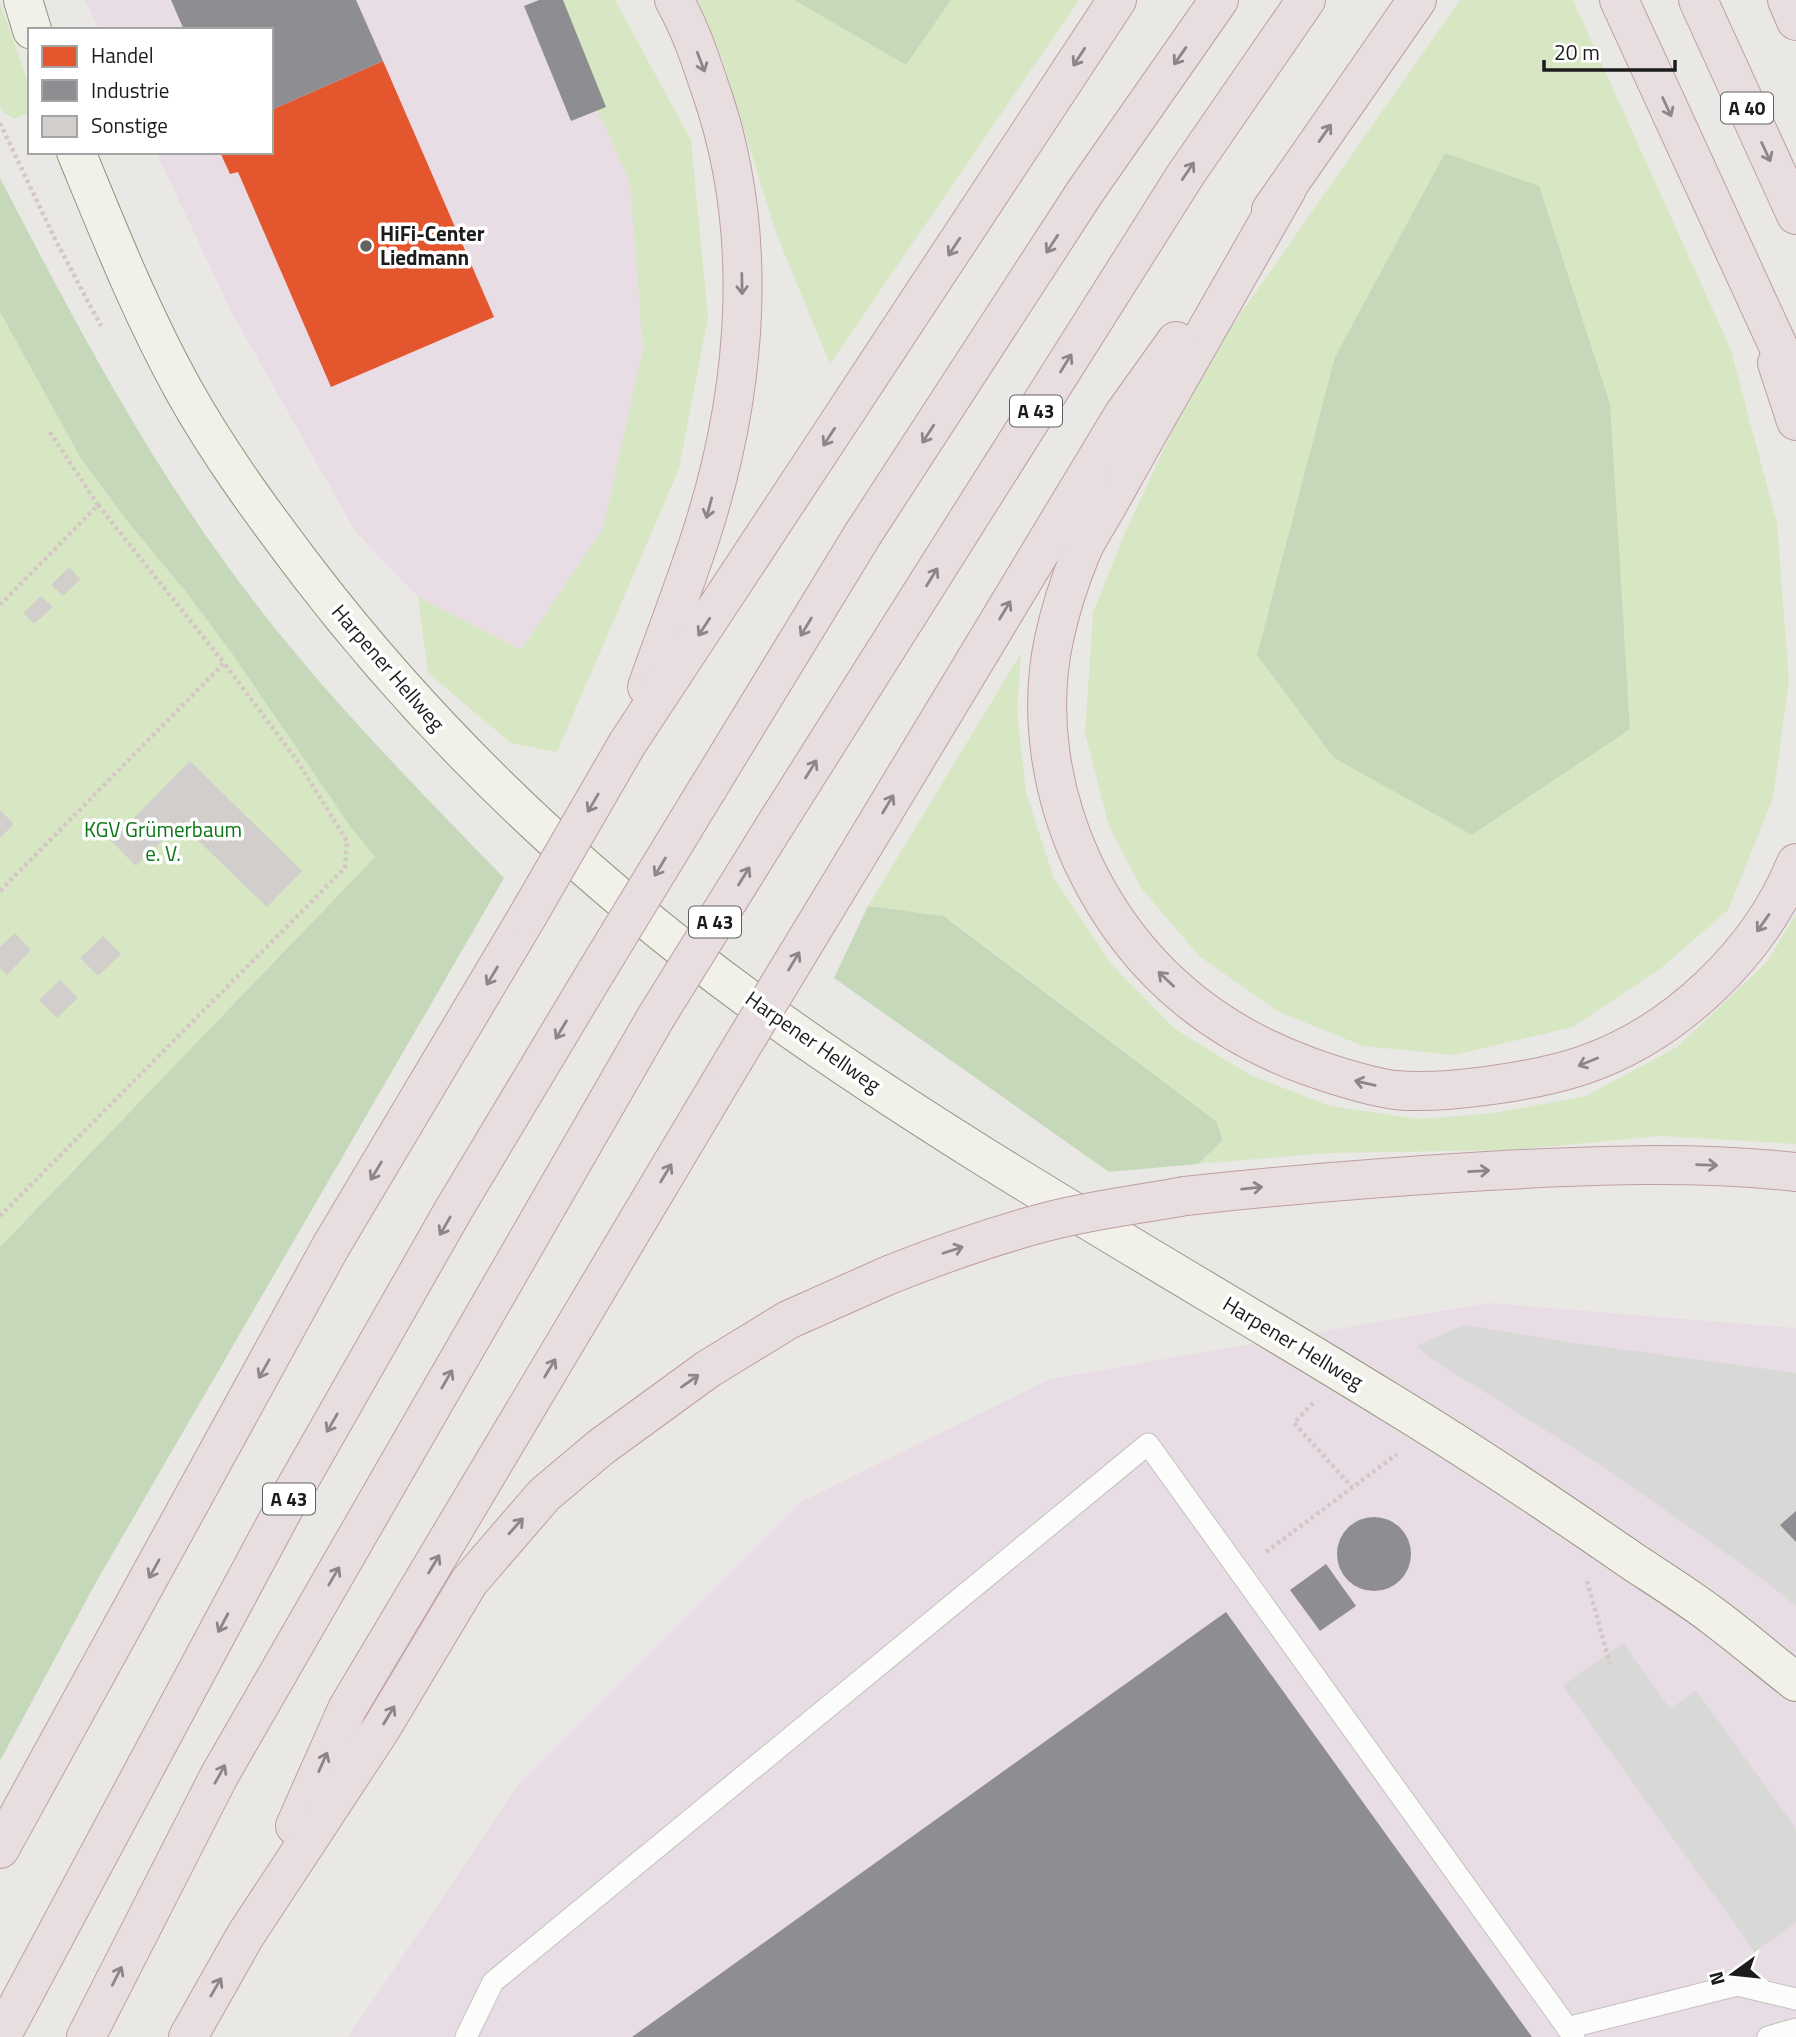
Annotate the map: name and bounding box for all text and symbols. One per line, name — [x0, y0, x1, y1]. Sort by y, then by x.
legend — [28, 28, 273, 154]
scale bar — [1544, 28, 1675, 72]
text: 20 m — [1554, 36, 1600, 68]
text: Handel — [91, 39, 154, 71]
one-way arrow — [1173, 46, 1187, 65]
one-way arrow — [1072, 47, 1086, 66]
one-way arrow — [696, 51, 708, 73]
text: Industrie — [91, 74, 169, 106]
road number: A 40 — [1721, 92, 1773, 124]
one-way arrow — [1661, 96, 1674, 117]
text: Sonstige — [91, 109, 168, 141]
one-way arrow — [1318, 124, 1332, 143]
one-way arrow — [1760, 141, 1774, 162]
one-way arrow — [1181, 162, 1195, 181]
place label: HiFi-Center Liedmann — [380, 217, 485, 273]
one-way arrow — [1044, 233, 1058, 253]
one-way arrow — [947, 237, 961, 256]
marker: HiFi-Center Liedmann — [358, 238, 374, 254]
one-way arrow — [736, 273, 749, 296]
one-way arrow — [1060, 354, 1074, 374]
road number: A 43 — [1010, 396, 1062, 426]
one-way arrow — [920, 424, 934, 444]
one-way arrow — [822, 427, 836, 446]
one-way arrow — [702, 497, 715, 519]
one-way arrow — [926, 567, 940, 587]
street label: Harpener Hellweg — [324, 597, 453, 738]
one-way arrow — [999, 600, 1013, 620]
one-way arrow — [799, 616, 813, 636]
one-way arrow — [697, 617, 711, 636]
one-way arrow — [803, 760, 818, 779]
one-way arrow — [586, 792, 599, 813]
one-way arrow — [881, 795, 895, 815]
park label: KGV Grümerbaum e. V. — [84, 813, 242, 869]
one-way arrow — [652, 856, 666, 876]
one-way arrow — [737, 866, 751, 886]
road number: A 43 — [689, 906, 741, 938]
one-way arrow — [1756, 913, 1770, 932]
one-way arrow — [787, 951, 801, 971]
one-way arrow — [485, 965, 499, 985]
one-way arrow — [1158, 971, 1175, 988]
street label: Harpener Hellweg — [739, 982, 888, 1100]
one-way arrow — [554, 1020, 568, 1040]
one-way arrow — [1578, 1057, 1599, 1070]
one-way arrow — [1354, 1076, 1377, 1089]
one-way arrow — [1695, 1159, 1718, 1172]
one-way arrow — [368, 1161, 382, 1181]
one-way arrow — [660, 1163, 674, 1183]
one-way arrow — [1468, 1165, 1491, 1178]
one-way arrow — [1241, 1182, 1263, 1195]
one-way arrow — [438, 1215, 452, 1235]
one-way arrow — [941, 1243, 963, 1255]
street label: Harpener Hellweg — [1217, 1287, 1370, 1397]
one-way arrow — [257, 1358, 270, 1379]
one-way arrow — [543, 1359, 557, 1379]
one-way arrow — [440, 1370, 454, 1390]
one-way arrow — [680, 1374, 699, 1388]
one-way arrow — [325, 1413, 339, 1433]
road number: A 43 — [263, 1484, 315, 1514]
one-way arrow — [507, 1518, 524, 1535]
one-way arrow — [427, 1554, 441, 1574]
one-way arrow — [147, 1558, 161, 1578]
one-way arrow — [327, 1567, 341, 1587]
one-way arrow — [215, 1612, 229, 1633]
one-way arrow — [383, 1705, 397, 1725]
one-way arrow — [317, 1752, 330, 1773]
one-way arrow — [213, 1764, 227, 1784]
north arrow — [1698, 1939, 1768, 2009]
one-way arrow — [110, 1966, 124, 1987]
text: N — [1700, 1968, 1732, 1989]
one-way arrow — [209, 1977, 223, 1997]

